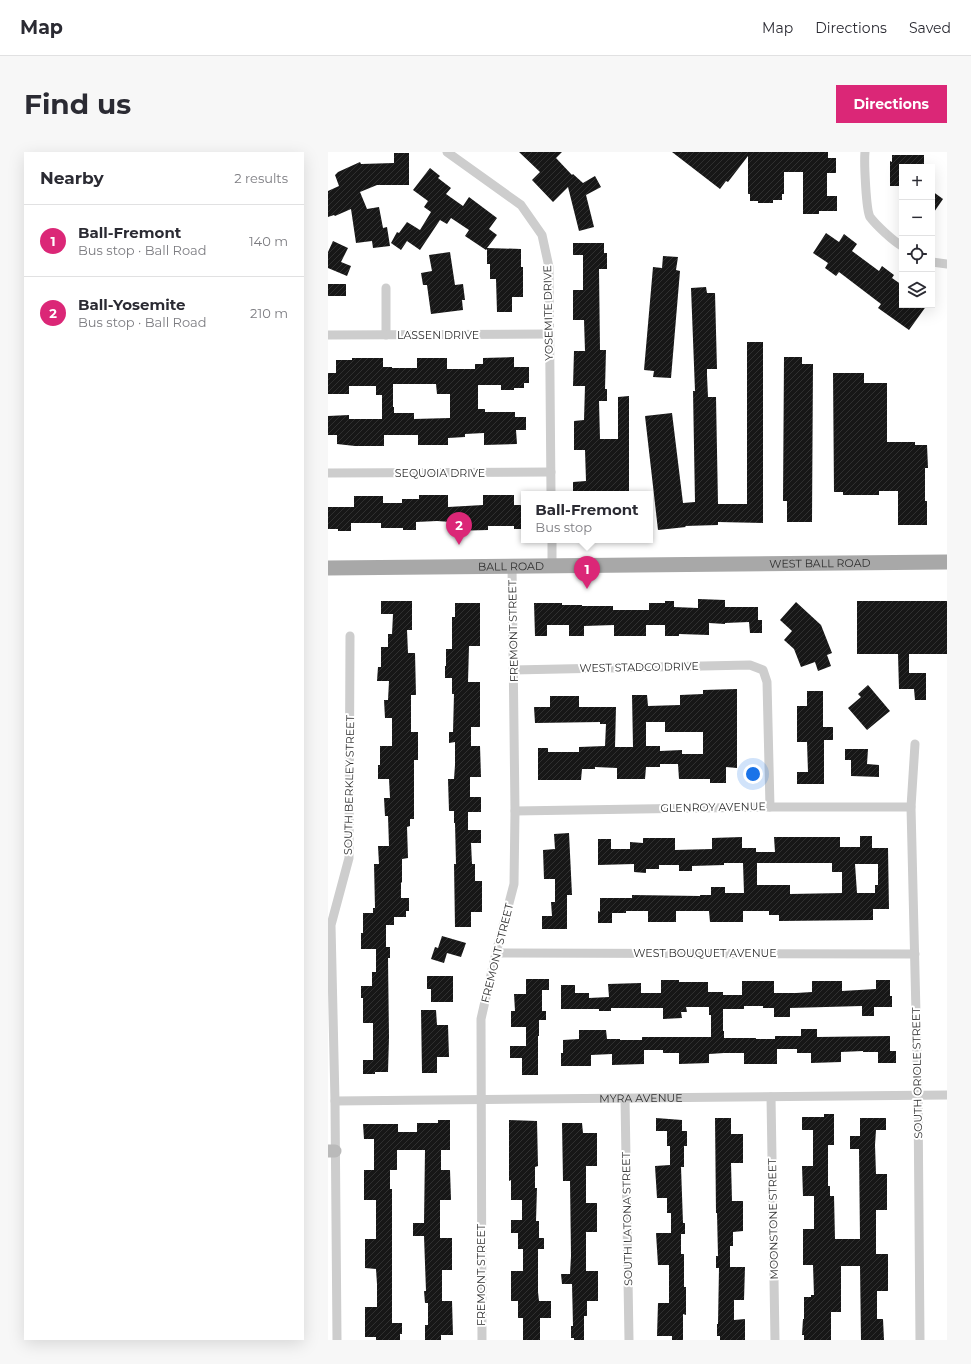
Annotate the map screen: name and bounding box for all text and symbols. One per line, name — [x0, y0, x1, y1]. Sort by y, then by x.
text: Map — [20, 16, 63, 39]
text: Map — [762, 19, 793, 37]
text: Directions — [815, 19, 887, 37]
text: Saved — [909, 19, 951, 37]
button: Directions — [836, 85, 947, 123]
text: Find us — [24, 87, 131, 121]
map controls — [899, 164, 935, 308]
button: + — [899, 164, 935, 200]
text: Nearby — [40, 168, 104, 188]
text: 2 results — [234, 170, 288, 186]
button: − — [899, 200, 935, 236]
text: Ball-Fremont — [78, 223, 181, 242]
text: 1 — [50, 233, 56, 249]
text: 140 m — [249, 233, 288, 249]
button: locate — [899, 236, 935, 272]
text: Bus stop · Ball Road — [78, 242, 207, 258]
street label: YOSEMITE DRIVE — [540, 265, 556, 361]
button: layers — [899, 272, 935, 308]
text: Ball-Yosemite — [78, 295, 186, 314]
text: 2 — [49, 305, 57, 321]
text: 210 m — [250, 305, 288, 321]
text: Bus stop · Ball Road — [78, 314, 207, 330]
street label: LASSEN DRIVE — [397, 328, 479, 342]
street label: SEQUOIA DRIVE — [395, 466, 485, 480]
popup — [521, 491, 653, 543]
text: Ball-Fremont — [535, 500, 639, 519]
pin: 2 — [446, 512, 472, 545]
text: Bus stop — [535, 519, 592, 535]
pin: 1 — [574, 556, 600, 589]
street label: WEST BALL ROAD — [769, 556, 871, 571]
street label: BALL ROAD — [478, 559, 544, 574]
street label: FREMONT STREET — [505, 579, 521, 682]
street label: WEST STADCO DRIVE — [579, 659, 699, 675]
street label: SOUTH BERKLEY STREET — [341, 714, 357, 855]
your location — [743, 764, 763, 784]
street label: GLENROY AVENUE — [660, 799, 766, 815]
street label: FREMONT STREET — [478, 901, 516, 1004]
street label: WEST BOUQUET AVENUE — [633, 946, 777, 960]
street label: SOUTH ORIOLE STREET — [909, 1007, 925, 1139]
street label: MYRA AVENUE — [599, 1091, 683, 1105]
street label: SOUTH LATONA STREET — [619, 1151, 635, 1286]
street label: MOONSTONE STREET — [765, 1158, 781, 1280]
street label: FREMONT STREET — [474, 1223, 488, 1326]

